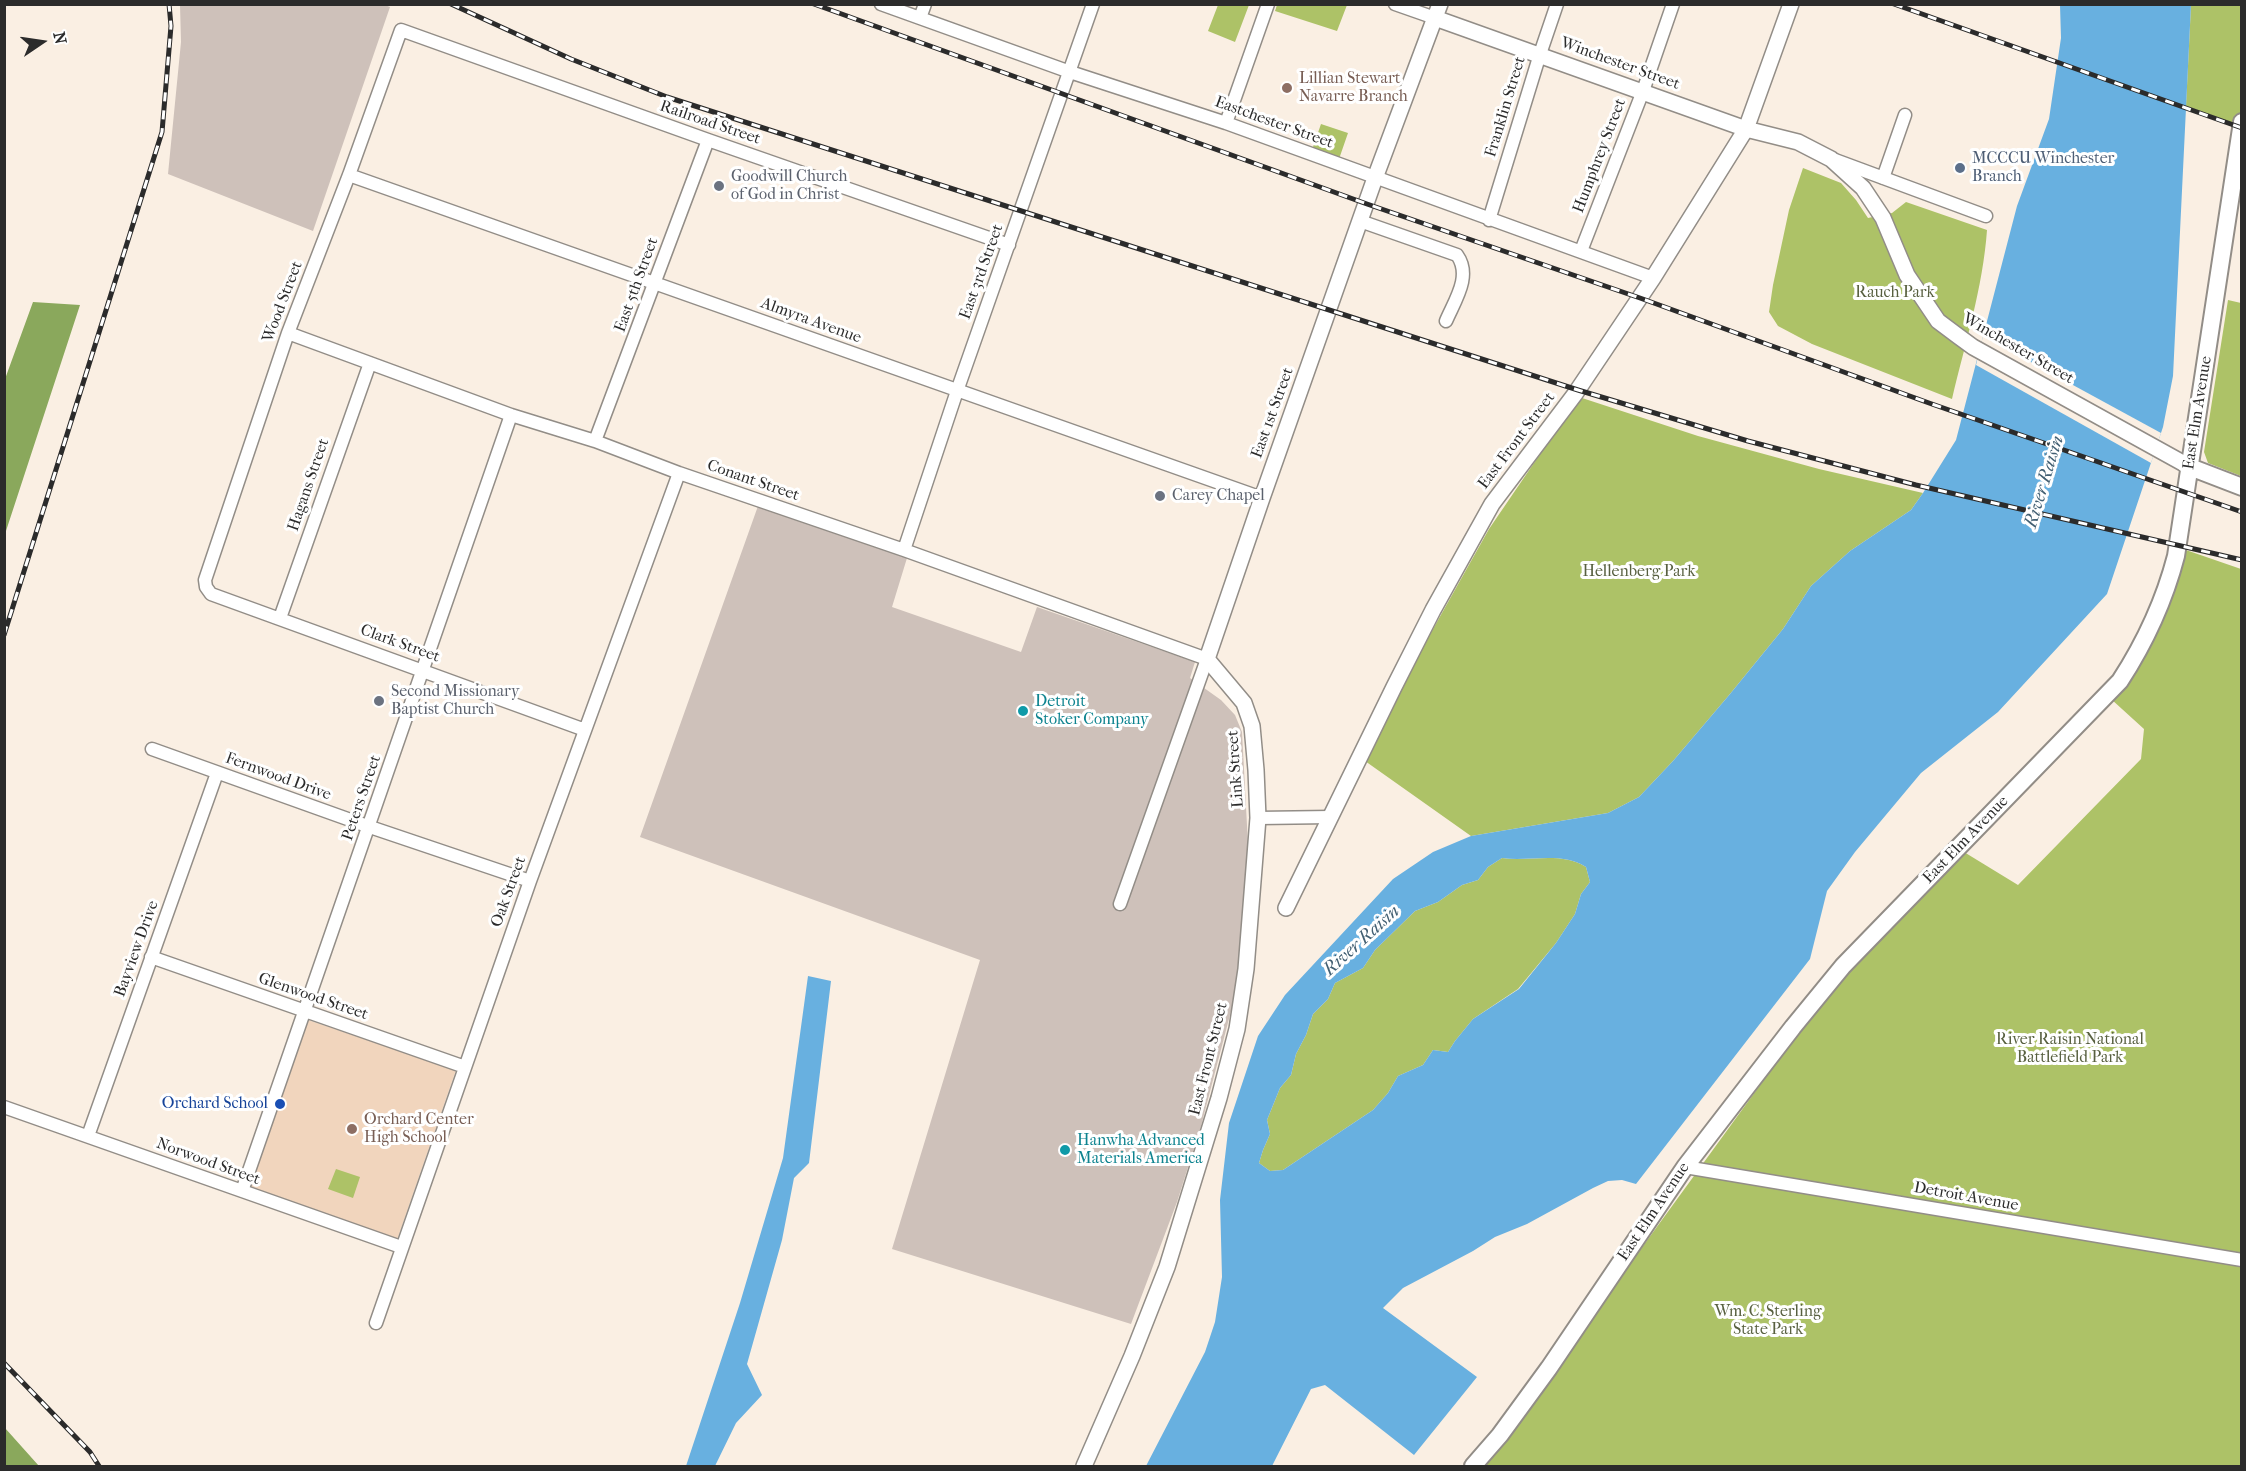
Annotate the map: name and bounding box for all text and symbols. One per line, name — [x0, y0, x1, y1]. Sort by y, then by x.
north arrow — [12, 12, 72, 72]
text: N — [49, 30, 71, 46]
street label: Winchester Street — [1558, 34, 1682, 94]
street label: Franklin Street — [1482, 54, 1530, 160]
place label: Lillian Stewart Navarre Branch — [1299, 69, 1408, 107]
marker: Lillian Stewart Navarre Branch — [1280, 81, 1294, 95]
street label: Eastchester Street — [1212, 93, 1336, 153]
street label: Humphrey Street — [1569, 96, 1631, 216]
street label: Railroad Street — [657, 97, 763, 149]
place label: MCCCU Winchester Branch — [1972, 149, 2114, 187]
marker: MCCCU Winchester Branch — [1953, 161, 1967, 175]
place label: Goodwill Church of God in Christ — [731, 167, 847, 205]
marker: Goodwill Church of God in Christ — [712, 179, 726, 193]
street label: East 3rd Street — [956, 222, 1008, 322]
street label: East 5th Street — [611, 235, 663, 335]
street label: Wood Street — [259, 259, 307, 345]
park label: Rauch Park — [1855, 283, 1935, 303]
street label: Almyra Avenue — [758, 294, 864, 348]
street label: Winchester Street — [1959, 309, 2077, 389]
street label: East Elm Avenue — [2180, 355, 2216, 471]
street label: East 1st Street — [1248, 365, 1298, 461]
street label: East Front Street — [1474, 389, 1560, 493]
water label: River Raisin — [2021, 433, 2069, 531]
street label: Hagans Street — [284, 436, 334, 534]
street label: Conant Street — [704, 456, 802, 506]
place label: Carey Chapel — [1172, 486, 1265, 506]
marker: Carey Chapel — [1153, 489, 1167, 503]
park label: Hellenberg Park — [1583, 562, 1695, 582]
street label: Clark Street — [358, 621, 442, 667]
place label: Second Missionary Baptist Church — [391, 682, 519, 720]
place label: Detroit Stoker Company — [1035, 692, 1149, 730]
marker: Second Missionary Baptist Church — [372, 694, 386, 708]
marker: Detroit Stoker Company — [1016, 704, 1030, 718]
street label: Link Street — [1224, 730, 1248, 808]
street label: Fernwood Drive — [222, 749, 334, 805]
street label: Peters Street — [338, 753, 386, 843]
street label: East Elm Avenue — [1919, 792, 2013, 888]
street label: Oak Street — [487, 854, 531, 930]
street label: Bayview Drive — [111, 898, 163, 1000]
water label: River Raisin — [1319, 901, 1405, 981]
street label: Glenwood Street — [256, 969, 370, 1025]
street label: East Front Street — [1186, 1000, 1232, 1118]
park label: River Raisin National Battlefield Park — [1996, 1030, 2144, 1068]
place label: Orchard School — [162, 1094, 268, 1114]
marker: Orchard School — [273, 1097, 287, 1111]
place label: Orchard Center High School — [364, 1110, 474, 1148]
marker: Orchard Center High School — [345, 1122, 359, 1136]
place label: Hanwha Advanced Materials America — [1077, 1131, 1205, 1169]
street label: Norwood Street — [154, 1134, 262, 1190]
marker: Hanwha Advanced Materials America — [1058, 1143, 1072, 1157]
street label: East Elm Avenue — [1614, 1159, 1694, 1265]
street label: Detroit Avenue — [1912, 1178, 2020, 1216]
park label: Wm. C. Sterling State Park — [1714, 1302, 1822, 1340]

